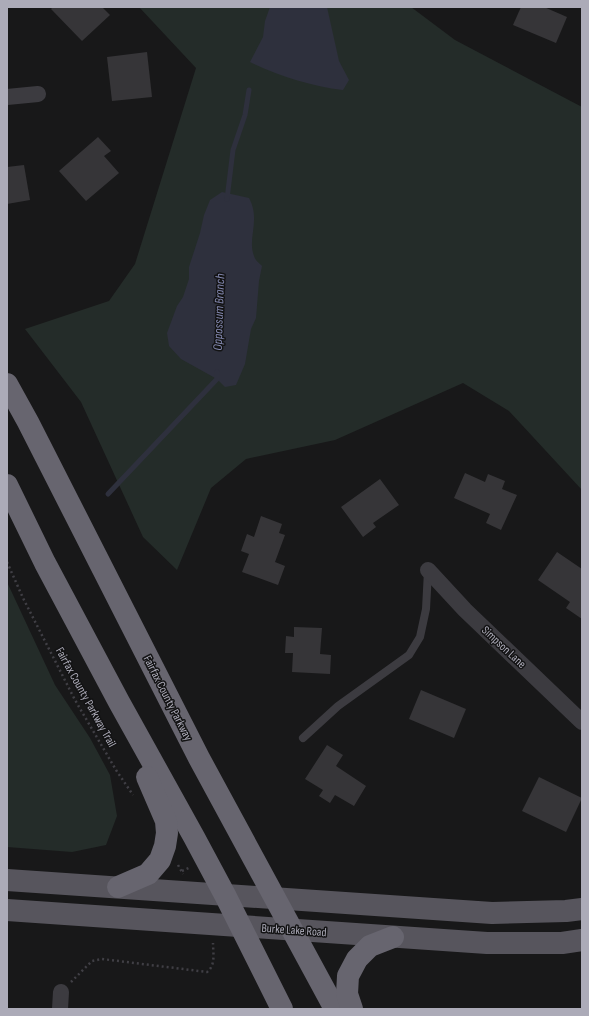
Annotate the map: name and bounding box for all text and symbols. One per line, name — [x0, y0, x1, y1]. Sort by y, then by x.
water label: Oppossum Branch — [210, 273, 228, 351]
street label: Simpson Lane — [478, 623, 529, 672]
street label: Fairfax County Parkway Trail — [52, 645, 119, 750]
street label: Fairfax County Parkway — [140, 653, 196, 744]
street label: Burke Lake Road — [261, 921, 327, 940]

